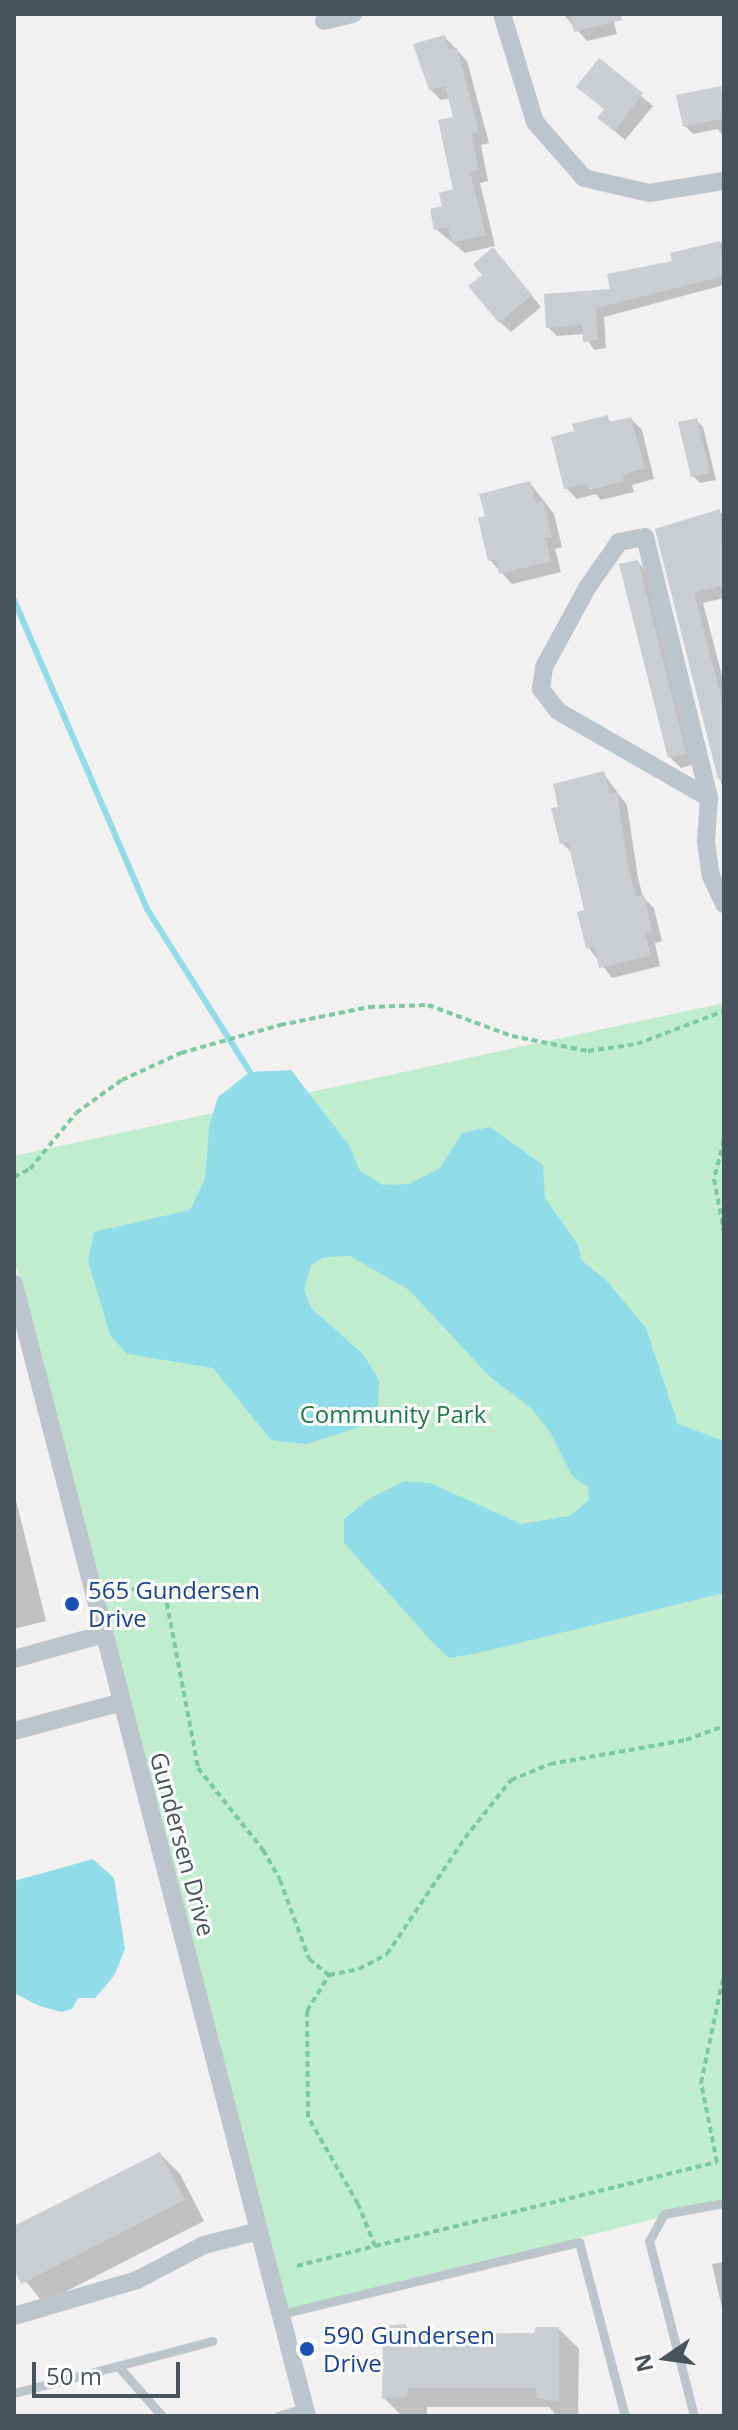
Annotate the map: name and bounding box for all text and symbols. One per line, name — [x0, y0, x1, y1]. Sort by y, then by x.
park label: Community Park — [300, 1400, 486, 1428]
place label: 565 Gundersen Drive — [88, 1576, 260, 1632]
marker: 565 Gundersen Drive — [63, 1595, 81, 1613]
street label: Gundersen Drive — [145, 1749, 221, 1939]
north arrow — [626, 2318, 706, 2398]
place label: 590 Gundersen Drive — [323, 2321, 495, 2377]
marker: 590 Gundersen Drive — [298, 2340, 316, 2358]
scale bar — [36, 2346, 184, 2396]
text: N — [626, 2351, 659, 2375]
text: 50 m — [46, 2359, 102, 2392]

